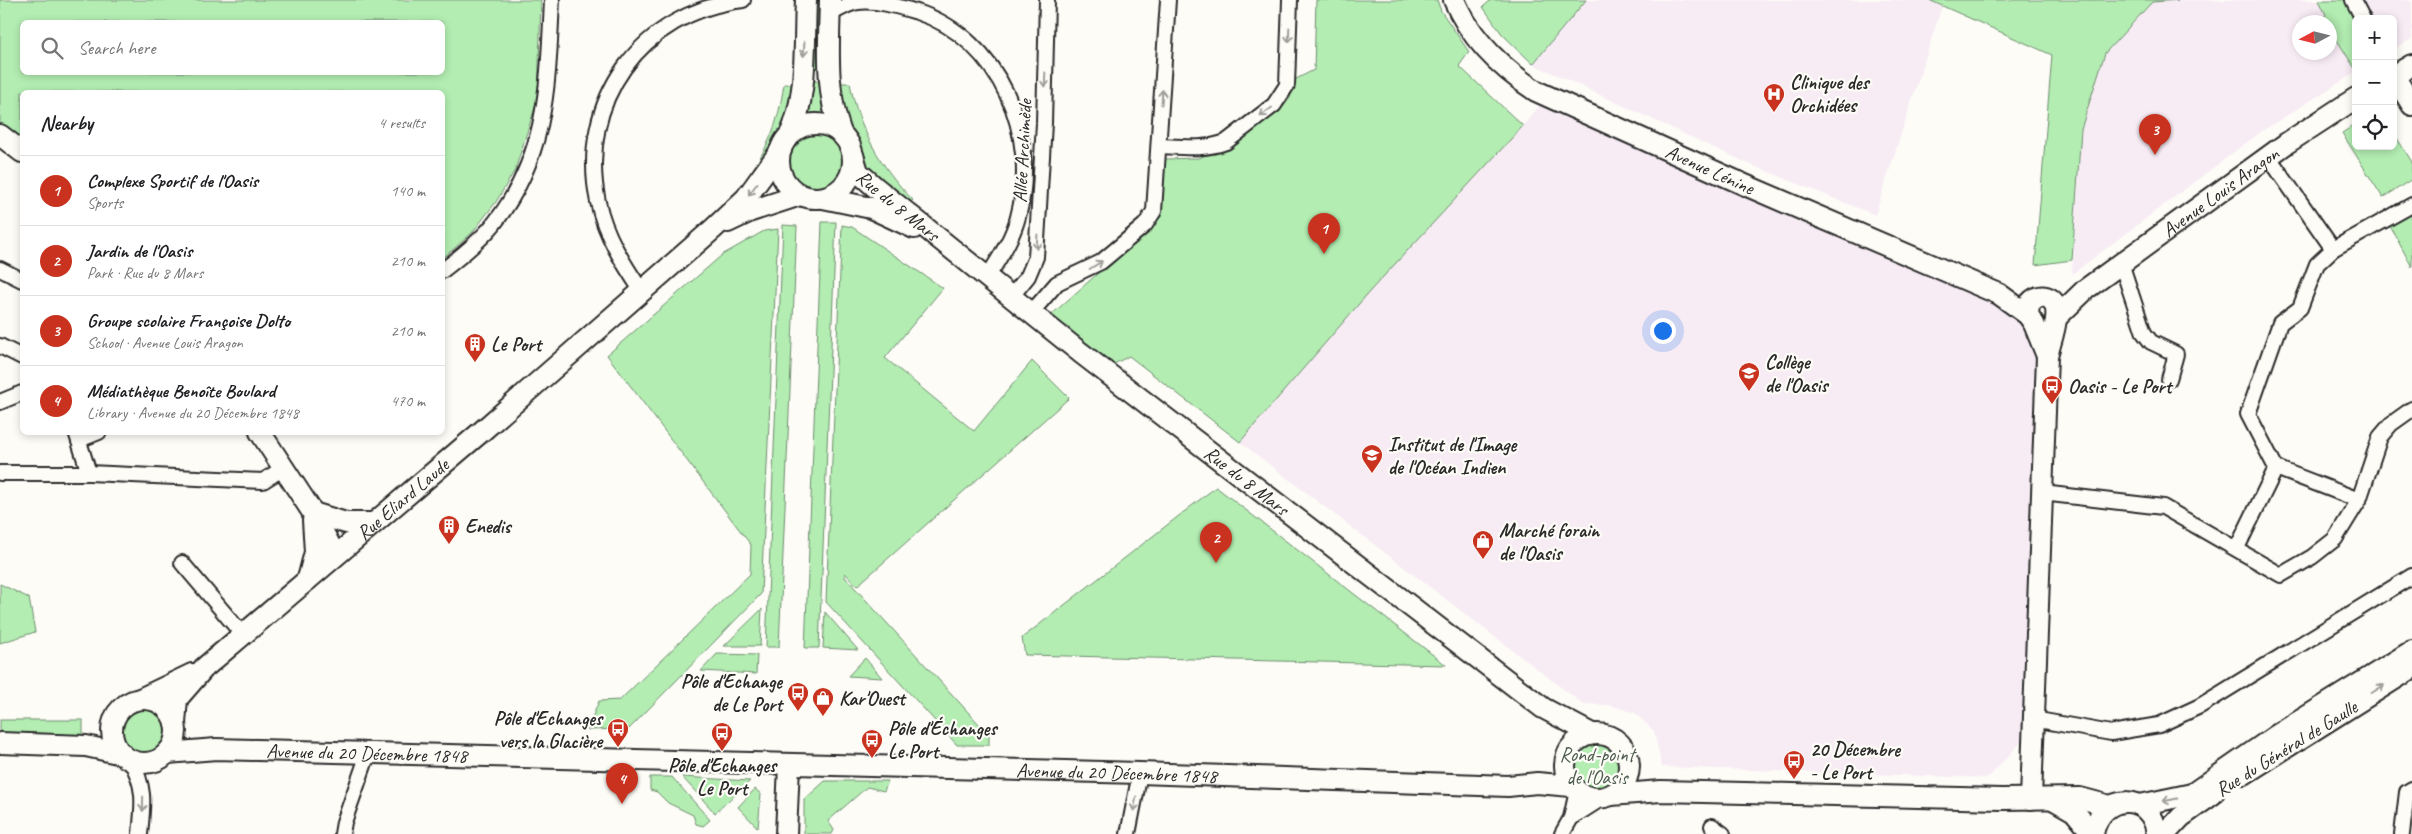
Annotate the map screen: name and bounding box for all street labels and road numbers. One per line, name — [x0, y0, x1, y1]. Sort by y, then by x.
street label: Allée Archimède — [1007, 97, 1038, 203]
street label: Avenue Lénine — [1662, 139, 1759, 201]
street label: Avenue Louis Aragon — [2157, 141, 2285, 243]
street label: Rue du 8 Mars — [851, 164, 946, 248]
street label: Rue du 8 Mars — [1199, 440, 1295, 522]
street label: Rue Eliard Laude — [351, 452, 455, 546]
street label: Rue du Général de Gaulle — [2211, 694, 2363, 802]
street label: Avenue du 20 Décembre 1848 — [266, 738, 470, 769]
street label: Avenue du 20 Décembre 1848 — [1016, 758, 1219, 789]

